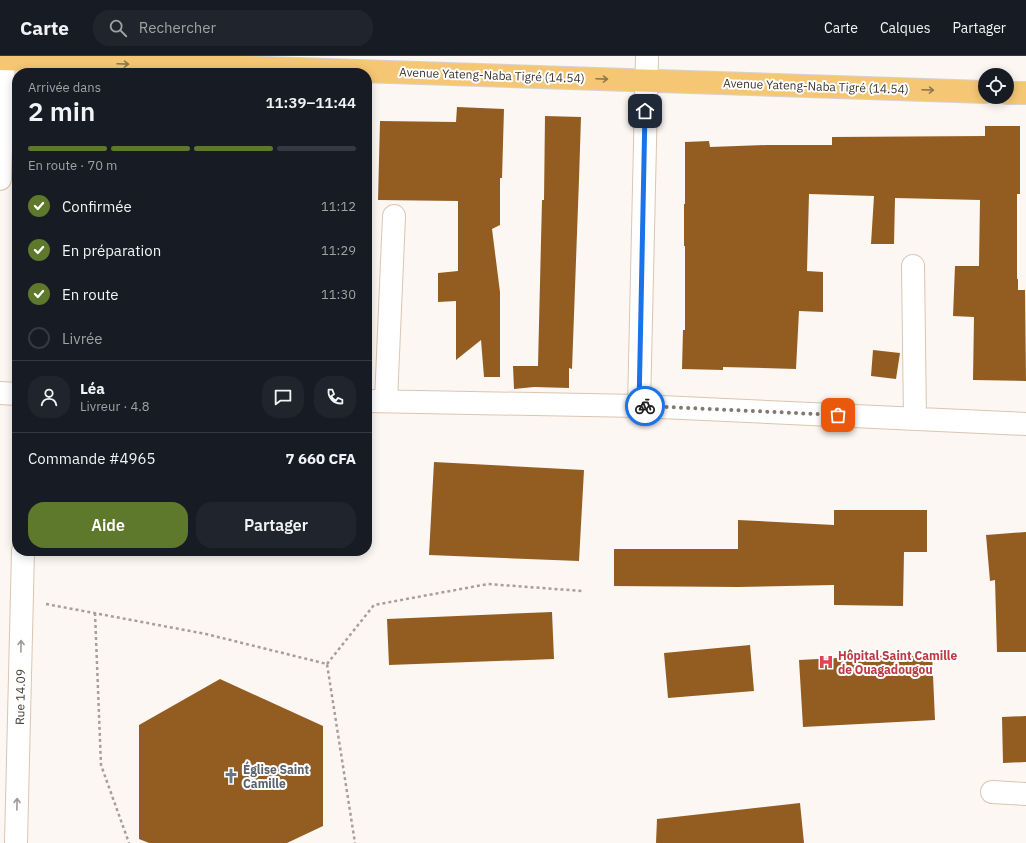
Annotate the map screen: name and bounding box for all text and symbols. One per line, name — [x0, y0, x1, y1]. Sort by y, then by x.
search box — [93, 10, 373, 46]
text: Carte — [20, 16, 69, 40]
icon: search — [107, 17, 129, 39]
text: Rechercher — [139, 18, 216, 37]
text: Carte — [824, 19, 858, 37]
text: Calques — [880, 19, 930, 37]
text: Partager — [952, 19, 1006, 37]
one-way arrow — [116, 60, 129, 67]
street label: Avenue Yateng-Naba Tigré (14.54) — [399, 64, 585, 86]
map controls — [978, 68, 1014, 104]
button: locate — [978, 68, 1014, 104]
one-way arrow — [595, 75, 608, 83]
street label: Avenue Yateng-Naba Tigré (14.54) — [723, 75, 909, 97]
text: Arrivée dans — [28, 79, 101, 96]
one-way arrow — [921, 86, 934, 94]
text: 11:39–11:44 — [266, 93, 356, 112]
text: 2 min — [28, 94, 95, 128]
pin — [628, 94, 662, 128]
icon: home — [634, 100, 656, 122]
text: En route · 70 m — [28, 157, 117, 174]
icon: check — [28, 195, 50, 217]
text: Confirmée — [62, 197, 132, 216]
text: 11:12 — [321, 198, 356, 215]
icon: check — [28, 239, 50, 261]
text: En préparation — [62, 241, 161, 260]
text: 11:29 — [321, 242, 356, 259]
icon: check — [28, 283, 50, 305]
text: En route — [62, 285, 119, 304]
text: 11:30 — [321, 286, 356, 303]
text: Livrée — [62, 329, 103, 348]
button: person — [28, 376, 70, 418]
button: chat — [262, 376, 304, 418]
button: phone — [314, 376, 356, 418]
text: Léa — [80, 379, 105, 398]
courier — [625, 386, 665, 426]
icon: bike — [634, 395, 656, 417]
text: Livreur · 4.8 — [80, 398, 150, 415]
pin — [821, 398, 855, 432]
icon: bag — [827, 404, 849, 426]
text: Commande #4965 — [28, 449, 156, 468]
text: 7 660 CFA — [285, 449, 356, 468]
button: Aide — [28, 502, 188, 548]
button: Partager — [196, 502, 356, 548]
one-way arrow — [17, 640, 25, 653]
place label: Hôpital Saint Camille de Ouagadougou — [838, 648, 957, 677]
hospital icon: Hôpital Saint Camille de Ouagadougou — [817, 653, 835, 671]
street label: Rue 14.09 — [12, 669, 28, 725]
place label: Église Saint Camille — [243, 761, 309, 791]
church icon: Église Saint Camille — [222, 767, 240, 785]
one-way arrow — [13, 798, 21, 811]

